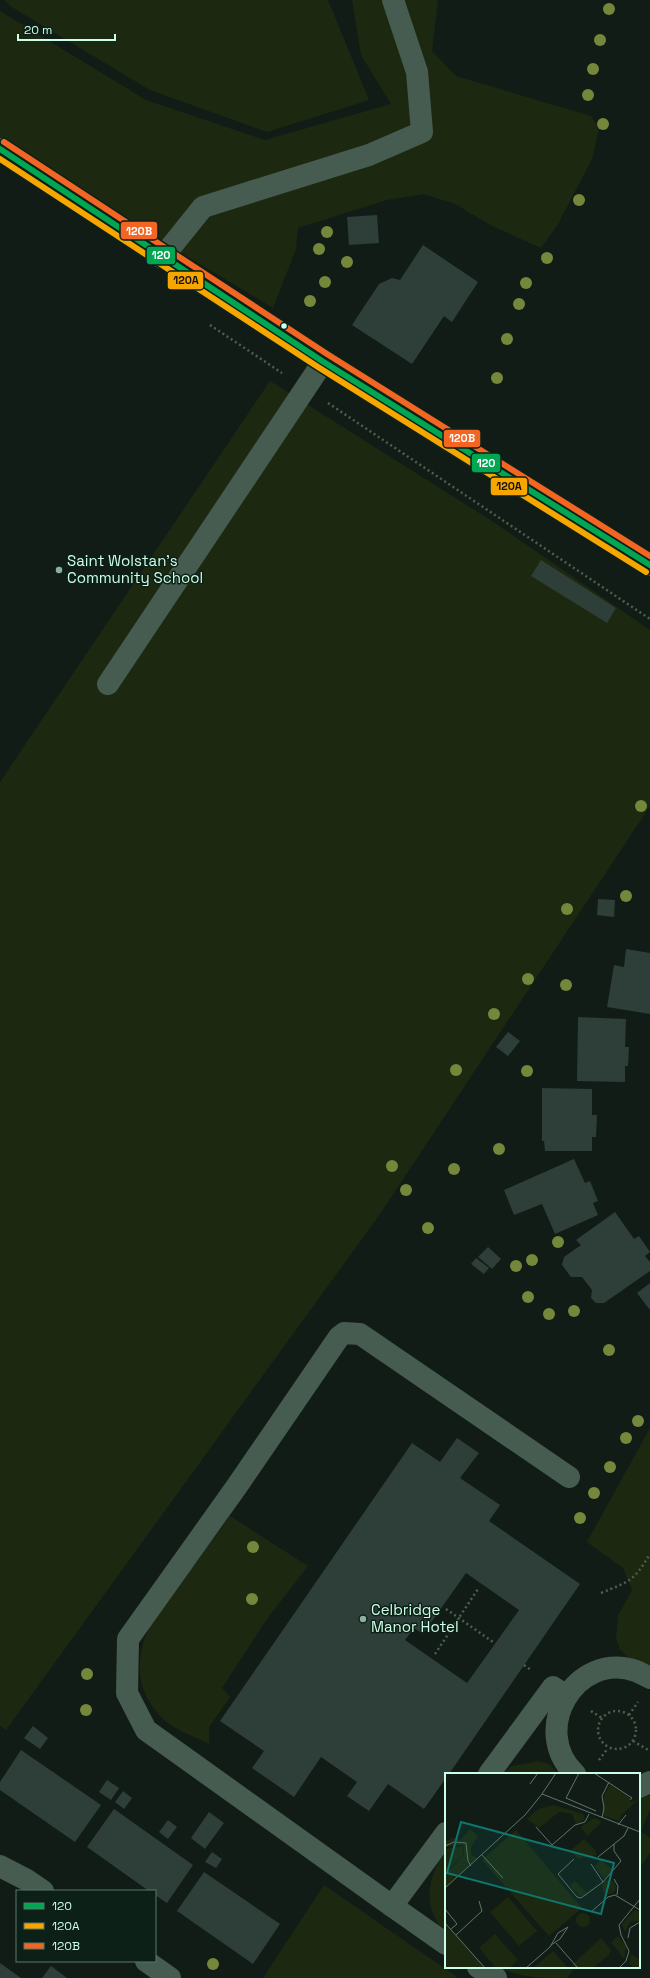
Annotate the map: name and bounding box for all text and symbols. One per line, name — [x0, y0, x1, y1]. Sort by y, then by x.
scale bar — [18, 16, 115, 42]
text: 20 m — [24, 22, 52, 38]
line badge: 120B — [120, 221, 158, 240]
text: 120B — [126, 224, 152, 238]
line badge: 120 — [146, 246, 176, 265]
text: 120 — [152, 248, 170, 262]
line badge: 120A — [167, 271, 204, 290]
text: 120A — [173, 273, 199, 287]
unlabelled marker — [279, 321, 289, 331]
line badge: 120B — [443, 429, 481, 448]
text: 120B — [449, 431, 475, 445]
line badge: 120 — [471, 453, 501, 473]
text: 120 — [477, 456, 495, 470]
line badge: 120A — [490, 477, 528, 496]
text: 120A — [496, 479, 522, 493]
place label: Saint Wolstan's Community School — [67, 551, 203, 587]
marker: Saint Wolstan's Community School — [54, 565, 64, 575]
place label: Celbridge Manor Hotel — [371, 1600, 459, 1636]
marker: Celbridge Manor Hotel — [358, 1614, 368, 1624]
inset map — [445, 1773, 640, 1968]
legend — [16, 1890, 156, 1962]
text: 120 — [52, 1898, 72, 1914]
text: 120A — [52, 1918, 80, 1934]
text: 120B — [52, 1938, 80, 1954]

